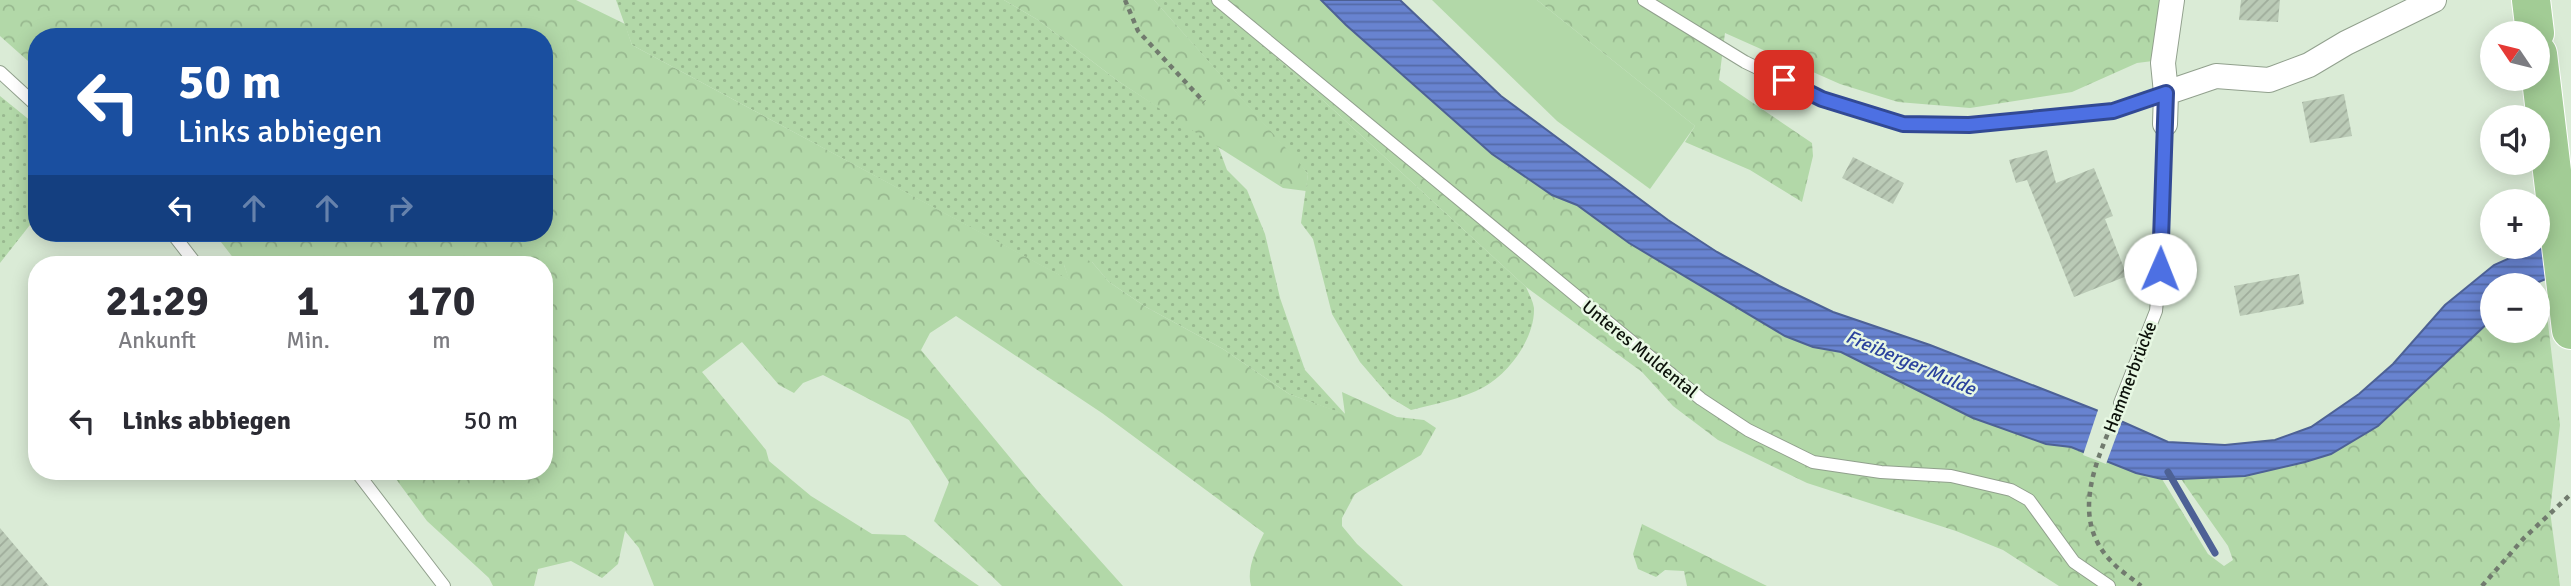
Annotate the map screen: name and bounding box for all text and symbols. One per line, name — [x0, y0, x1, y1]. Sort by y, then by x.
north arrow — [2480, 21, 2550, 91]
map controls — [2480, 21, 2550, 343]
pin — [1754, 50, 1814, 110]
text: 50 m — [178, 52, 281, 112]
icon: left — [63, 56, 154, 147]
icon: arrive — [1765, 61, 1803, 99]
button: sound — [2480, 105, 2550, 175]
text: Links abbiegen — [178, 112, 382, 151]
icon: left — [162, 189, 200, 227]
icon: ahead — [235, 189, 273, 227]
icon: ahead — [308, 189, 346, 227]
icon: right — [381, 189, 419, 227]
button: + — [2480, 189, 2550, 259]
position arrow — [2123, 232, 2197, 306]
button: − — [2480, 273, 2550, 343]
text: 21:29 — [106, 276, 209, 327]
text: 1 — [297, 276, 319, 327]
text: 170 — [407, 276, 475, 327]
street label: Unteres Muldental — [1578, 296, 1702, 402]
street label: Hammerbrücke — [2099, 318, 2161, 436]
water label: Freiberger Mulde — [1842, 325, 1980, 402]
text: Ankunft — [118, 326, 196, 355]
text: Min. — [286, 326, 330, 355]
text: m — [432, 326, 451, 355]
icon: left — [63, 402, 101, 440]
text: Links abbiegen — [122, 405, 291, 437]
text: 50 m — [463, 405, 518, 437]

